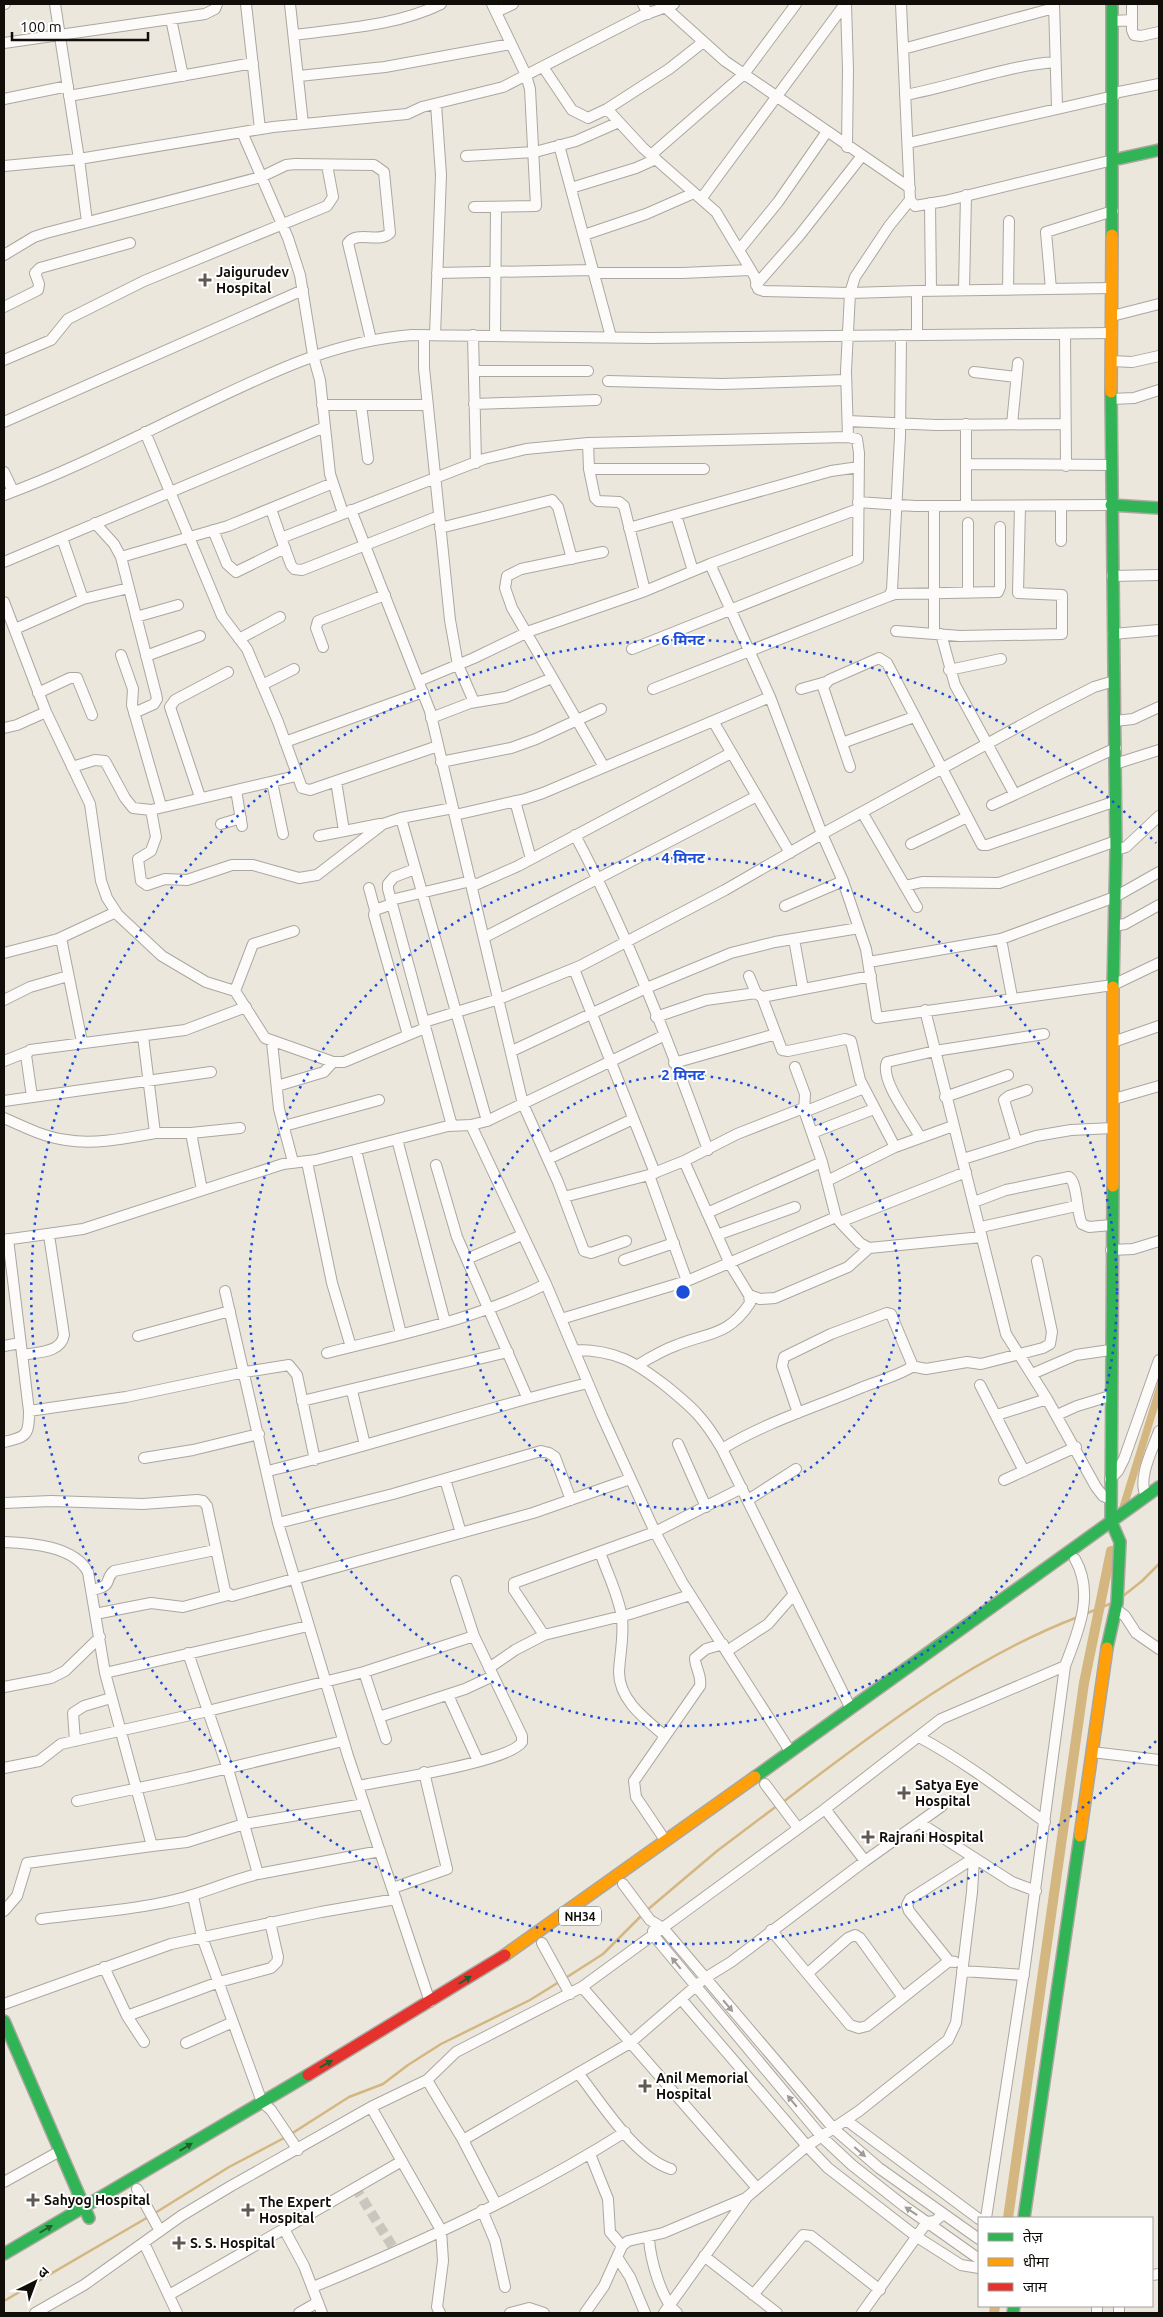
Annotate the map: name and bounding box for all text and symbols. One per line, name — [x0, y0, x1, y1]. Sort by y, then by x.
scale bar — [12, 10, 149, 42]
text: 100 m — [20, 18, 62, 35]
place label: Jaigurudev Hospital — [216, 264, 290, 296]
marker: Jaigurudev Hospital — [198, 273, 212, 287]
text: 6 मिनट — [661, 631, 706, 648]
text: 4 मिनट — [661, 849, 706, 866]
text: 2 मिनट — [661, 1066, 706, 1083]
centre of rings — [674, 1283, 692, 1301]
place label: Satya Eye Hospital — [915, 1777, 979, 1809]
marker: Satya Eye Hospital — [897, 1786, 911, 1800]
place label: Rajrani Hospital — [879, 1829, 983, 1845]
marker: Rajrani Hospital — [861, 1830, 875, 1844]
road number: NH34 — [559, 1906, 601, 1925]
one-way arrow — [671, 1957, 682, 1970]
one-way arrow — [458, 1975, 471, 1984]
one-way arrow — [723, 1999, 734, 2012]
one-way arrow — [318, 2060, 333, 2068]
place label: Anil Memorial Hospital — [656, 2070, 748, 2102]
marker: Anil Memorial Hospital — [638, 2079, 652, 2093]
one-way arrow — [786, 2095, 797, 2108]
one-way arrow — [179, 2142, 192, 2151]
one-way arrow — [854, 2146, 866, 2158]
place label: Sahyog Hospital — [44, 2192, 150, 2208]
marker: Sahyog Hospital — [26, 2193, 40, 2207]
place label: The Expert Hospital — [259, 2194, 331, 2226]
marker: The Expert Hospital — [241, 2203, 255, 2217]
one-way arrow — [904, 2206, 918, 2216]
legend — [978, 2217, 1153, 2307]
one-way arrow — [39, 2225, 53, 2234]
text: तेज़ — [1023, 2228, 1044, 2245]
place label: S. S. Hospital — [190, 2235, 275, 2251]
marker: S. S. Hospital — [172, 2236, 186, 2250]
text: धीमा — [1023, 2253, 1050, 2270]
north arrow — [10, 2257, 60, 2307]
text: उ — [35, 2264, 53, 2282]
text: जाम — [1023, 2278, 1048, 2295]

